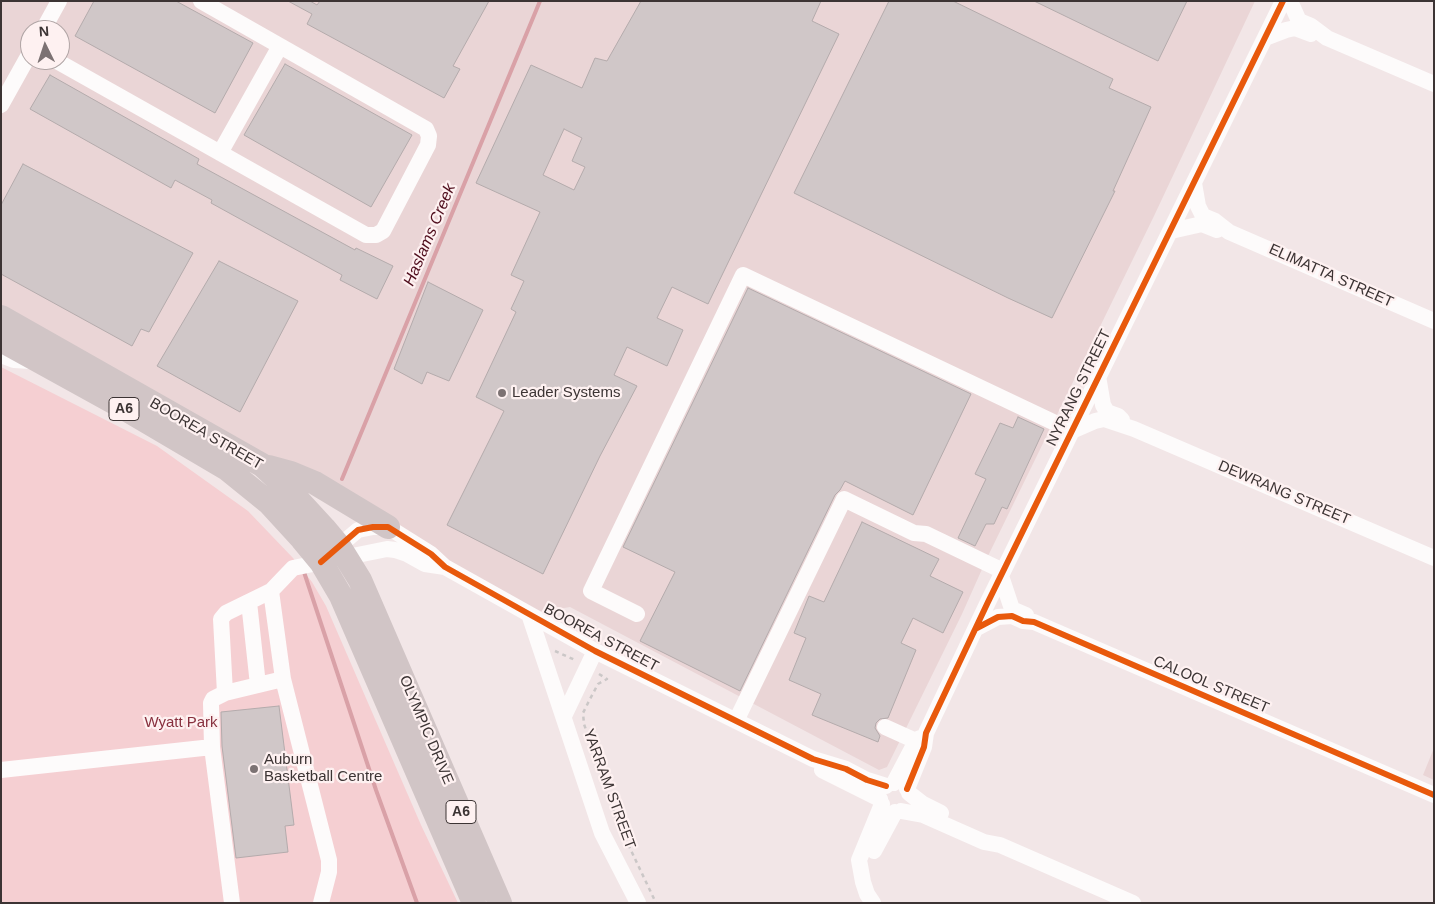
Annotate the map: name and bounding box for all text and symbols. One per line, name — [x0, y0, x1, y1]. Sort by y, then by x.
north arrow — [20, 20, 70, 70]
text: N — [38, 23, 50, 39]
water label: Haslams Creek — [400, 181, 460, 289]
street label: ELIMATTA STREET — [1266, 240, 1396, 312]
street label: NYRANG STREET — [1043, 327, 1115, 449]
place label: Leader Systems — [512, 384, 620, 402]
marker: Leader Systems — [496, 387, 508, 399]
street label: BOOREA STREET — [146, 394, 266, 474]
road number: A6 — [109, 398, 139, 420]
street label: DEWRANG STREET — [1215, 457, 1353, 529]
street label: BOOREA STREET — [540, 600, 662, 676]
street label: CALOOL STREET — [1150, 652, 1272, 718]
street label: OLYMPIC DRIVE — [395, 673, 457, 787]
park label: Wyatt Park — [144, 714, 218, 732]
street label: YARRAM STREET — [579, 727, 639, 851]
place label: Auburn Basketball Centre — [264, 751, 382, 786]
marker: Auburn Basketball Centre — [248, 763, 260, 775]
road number: A6 — [446, 800, 476, 824]

